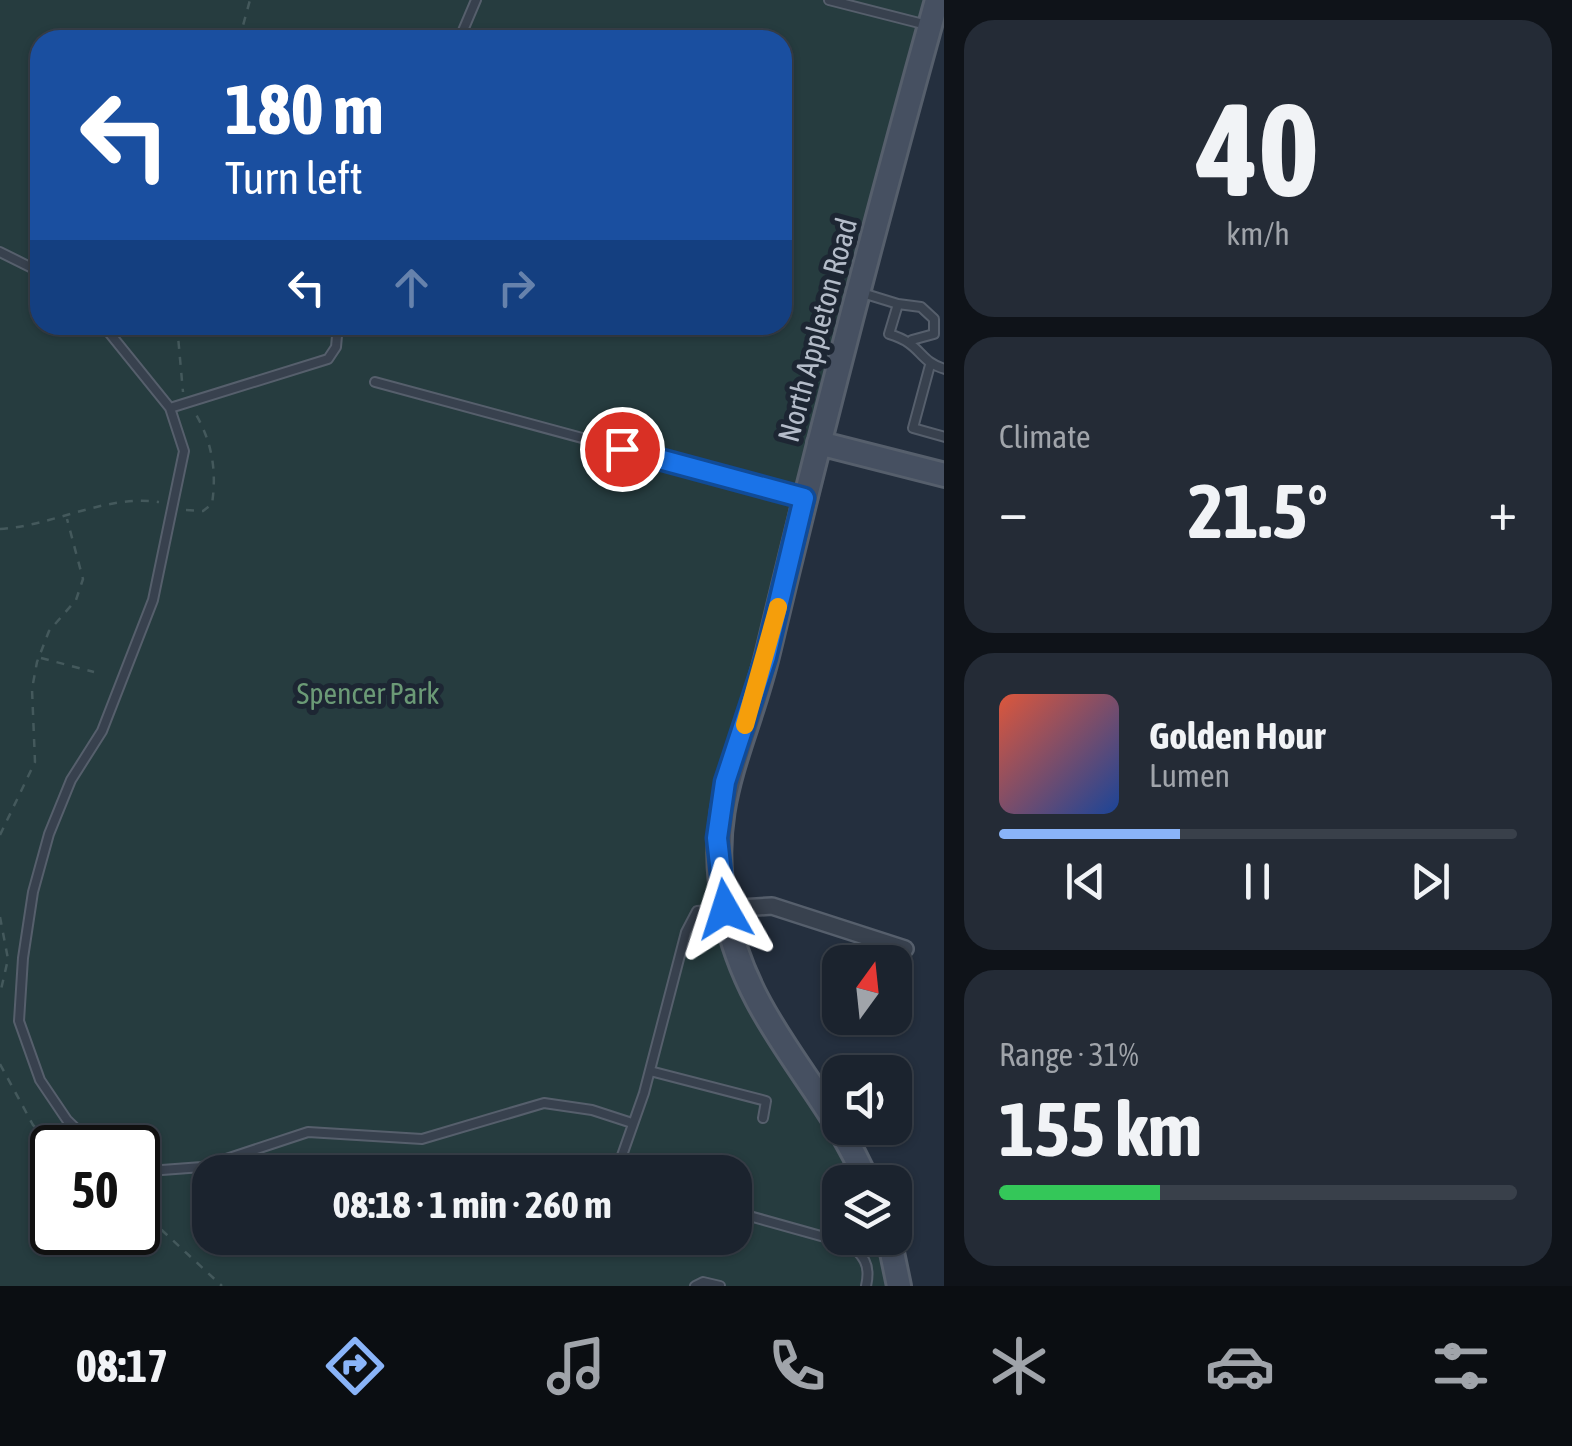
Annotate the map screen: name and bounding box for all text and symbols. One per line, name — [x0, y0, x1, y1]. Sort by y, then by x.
text: 180 m — [225, 69, 384, 149]
icon: left — [60, 70, 190, 200]
text: 40 — [1197, 75, 1319, 224]
text: Turn left — [225, 152, 363, 204]
street label: North Appleton Road — [771, 214, 863, 445]
text: km/h — [1226, 215, 1290, 252]
icon: left — [279, 260, 334, 315]
icon: ahead — [384, 260, 439, 315]
icon: right — [489, 260, 544, 315]
pin — [580, 407, 665, 492]
text: Climate — [999, 418, 1091, 455]
icon: arrive — [595, 422, 650, 477]
text: 21.5° — [1188, 468, 1328, 554]
text: − — [999, 479, 1028, 542]
text: + — [1488, 479, 1517, 542]
park label: Spencer Park — [297, 676, 439, 710]
text: Golden Hour — [1149, 714, 1325, 757]
text: Lumen — [1149, 757, 1230, 794]
icon: previous — [1058, 854, 1113, 909]
icon: pause — [1230, 854, 1285, 909]
icon: next — [1403, 854, 1458, 909]
position arrow — [673, 857, 777, 961]
north arrow — [822, 945, 912, 1035]
map controls — [822, 945, 912, 1255]
text: Range · 31% — [999, 1036, 1139, 1073]
button: sound — [822, 1055, 912, 1145]
text: 155 km — [999, 1086, 1202, 1172]
speed limit sign: 50 — [30, 1125, 160, 1255]
button: layers — [822, 1165, 912, 1255]
text: 08:18 · 1 min · 260 m — [332, 1183, 612, 1226]
icon: directions — [320, 1331, 390, 1401]
icon: music — [541, 1331, 611, 1401]
icon: phone — [762, 1331, 832, 1401]
icon: climate — [984, 1331, 1054, 1401]
icon: car — [1205, 1331, 1275, 1401]
icon: filters — [1426, 1331, 1496, 1401]
text: 08:17 — [76, 1340, 168, 1392]

